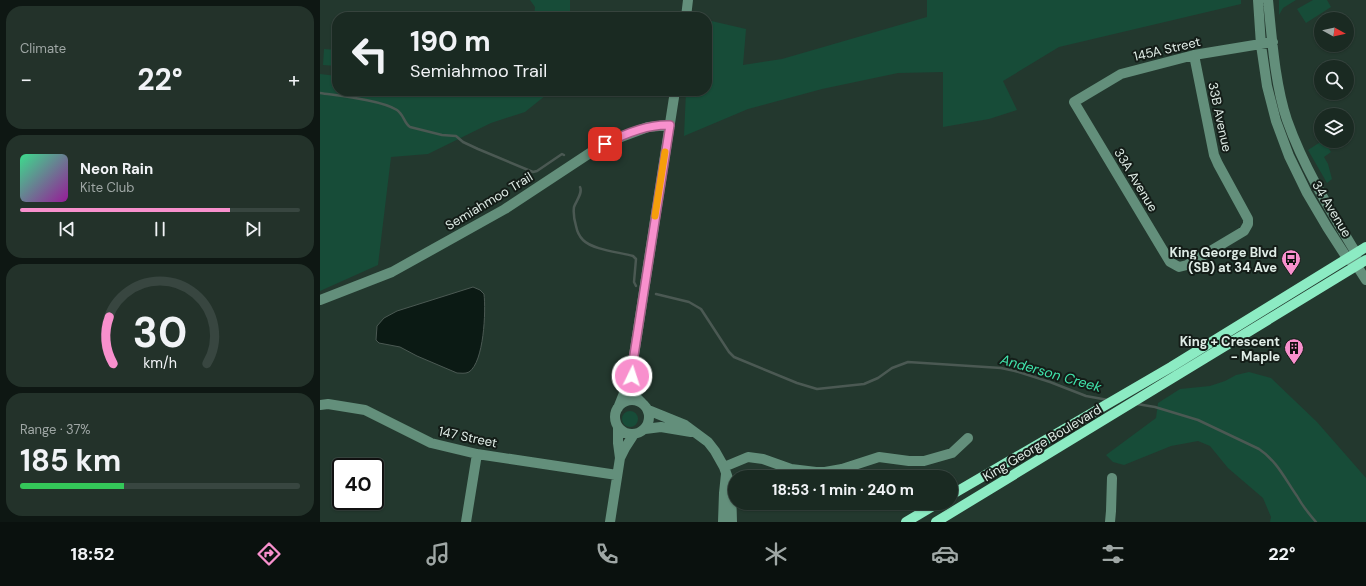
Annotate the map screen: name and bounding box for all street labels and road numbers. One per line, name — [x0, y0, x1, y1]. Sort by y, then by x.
street label: 145A Street — [1132, 33, 1202, 65]
street label: 33B Avenue — [1204, 81, 1236, 153]
street label: 33A Avenue — [1110, 145, 1162, 215]
street label: Semiahmoo Trail — [442, 168, 536, 234]
street label: 34 Avenue — [1308, 178, 1356, 240]
street label: King George Boulevard — [979, 401, 1105, 485]
street label: 147 Street — [437, 423, 499, 451]

